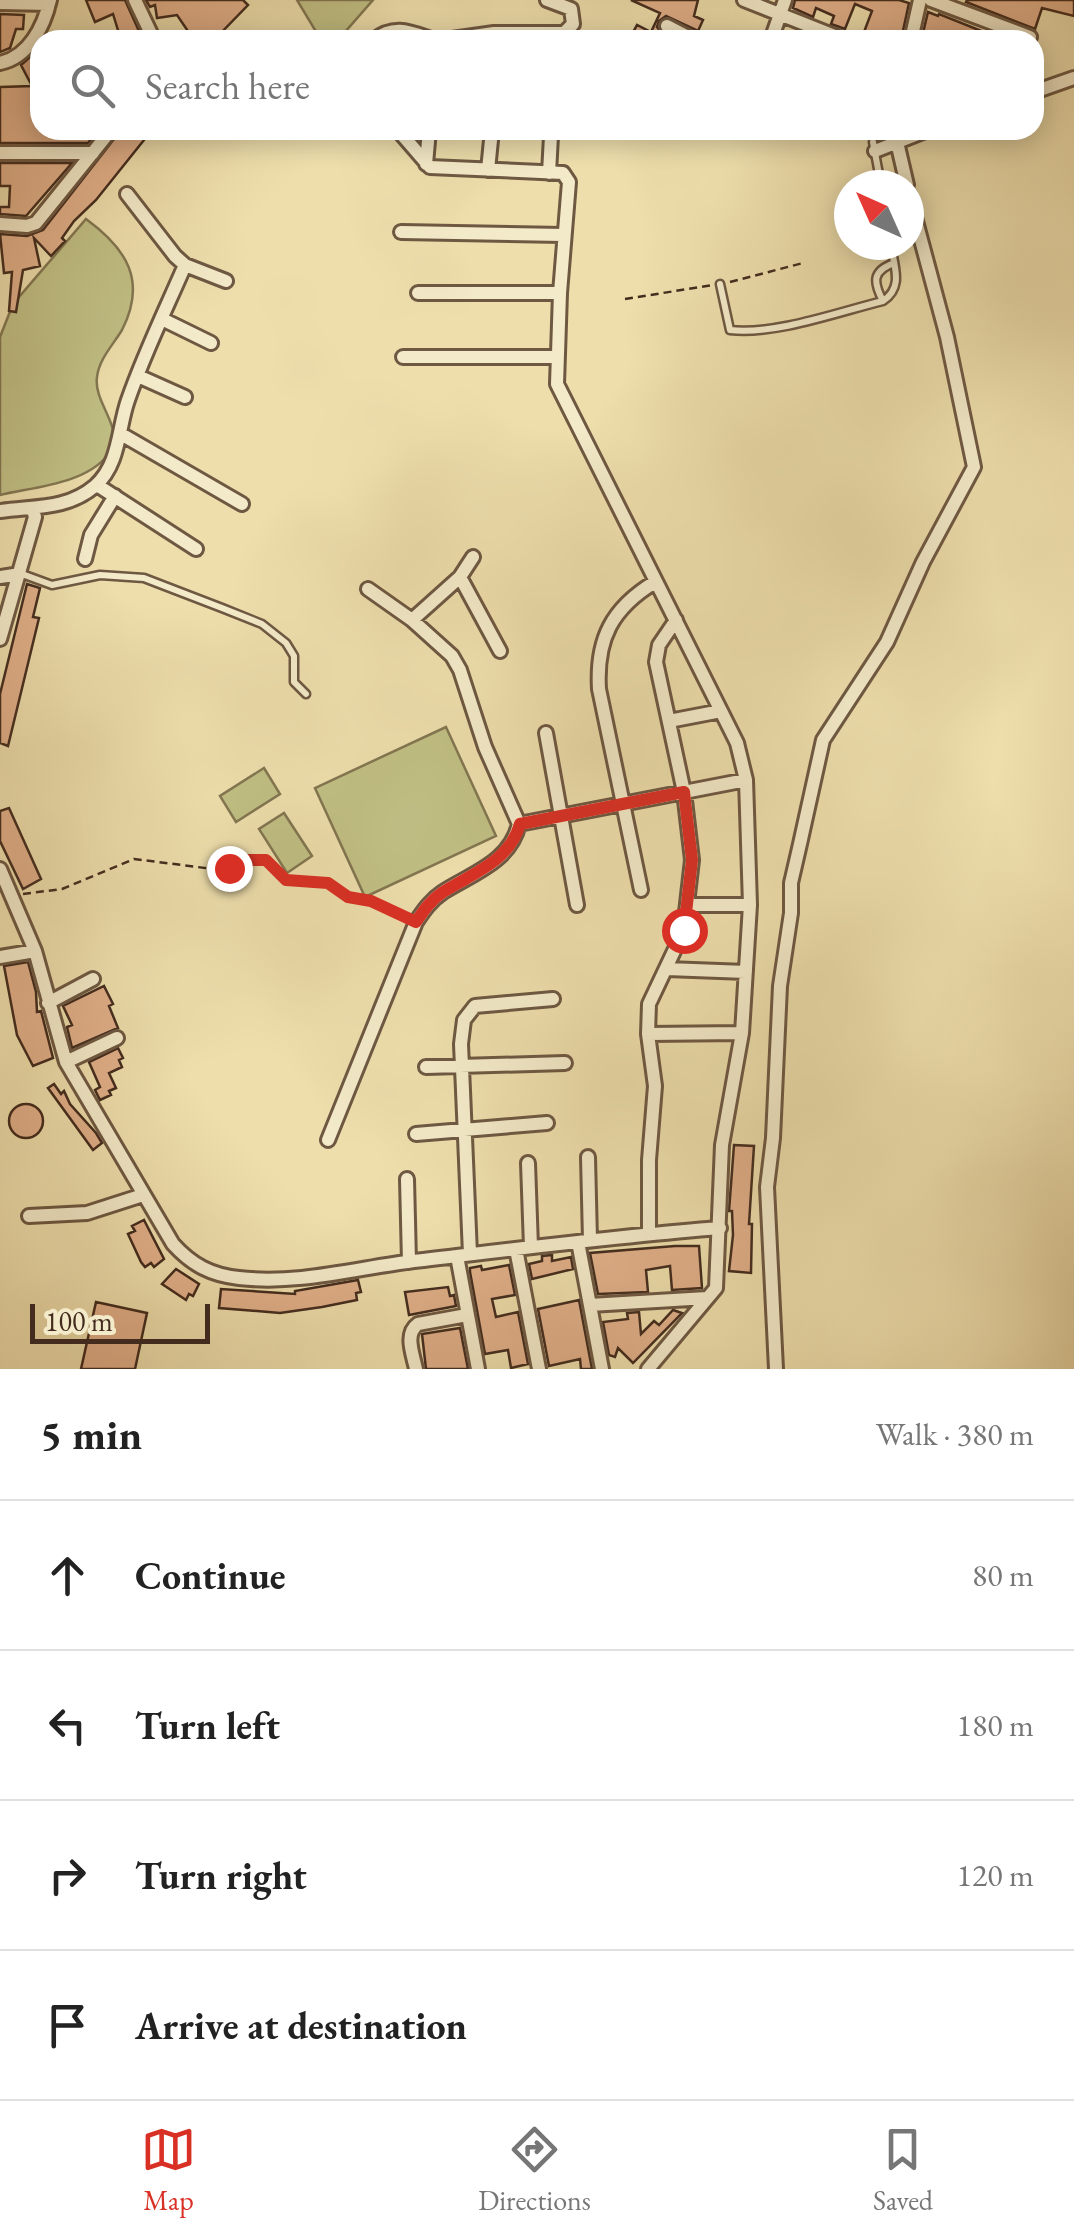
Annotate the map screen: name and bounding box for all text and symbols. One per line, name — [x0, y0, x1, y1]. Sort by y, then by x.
search box — [30, 30, 1044, 140]
icon: search — [65, 58, 120, 113]
text: Search here — [145, 61, 310, 110]
north arrow — [834, 170, 924, 260]
route end — [207, 846, 253, 892]
route start — [662, 908, 708, 954]
scale bar — [30, 1299, 210, 1344]
text: 100 m — [45, 1303, 113, 1339]
text: 5 min — [40, 1407, 142, 1462]
text: Walk · 380 m — [876, 1413, 1034, 1455]
icon: ahead — [40, 1548, 95, 1603]
text: Continue — [135, 1551, 286, 1600]
text: 80 m — [972, 1554, 1034, 1596]
icon: left — [40, 1698, 95, 1753]
text: Turn left — [135, 1701, 280, 1750]
text: 180 m — [957, 1704, 1034, 1746]
icon: right — [40, 1848, 95, 1903]
text: Turn right — [135, 1851, 307, 1900]
text: 120 m — [957, 1854, 1034, 1896]
icon: arrive — [40, 1998, 95, 2053]
text: Arrive at destination — [135, 2001, 467, 2050]
tab: Map — [141, 2122, 196, 2218]
tab: Directions — [478, 2122, 591, 2218]
tab: Saved — [873, 2122, 933, 2218]

